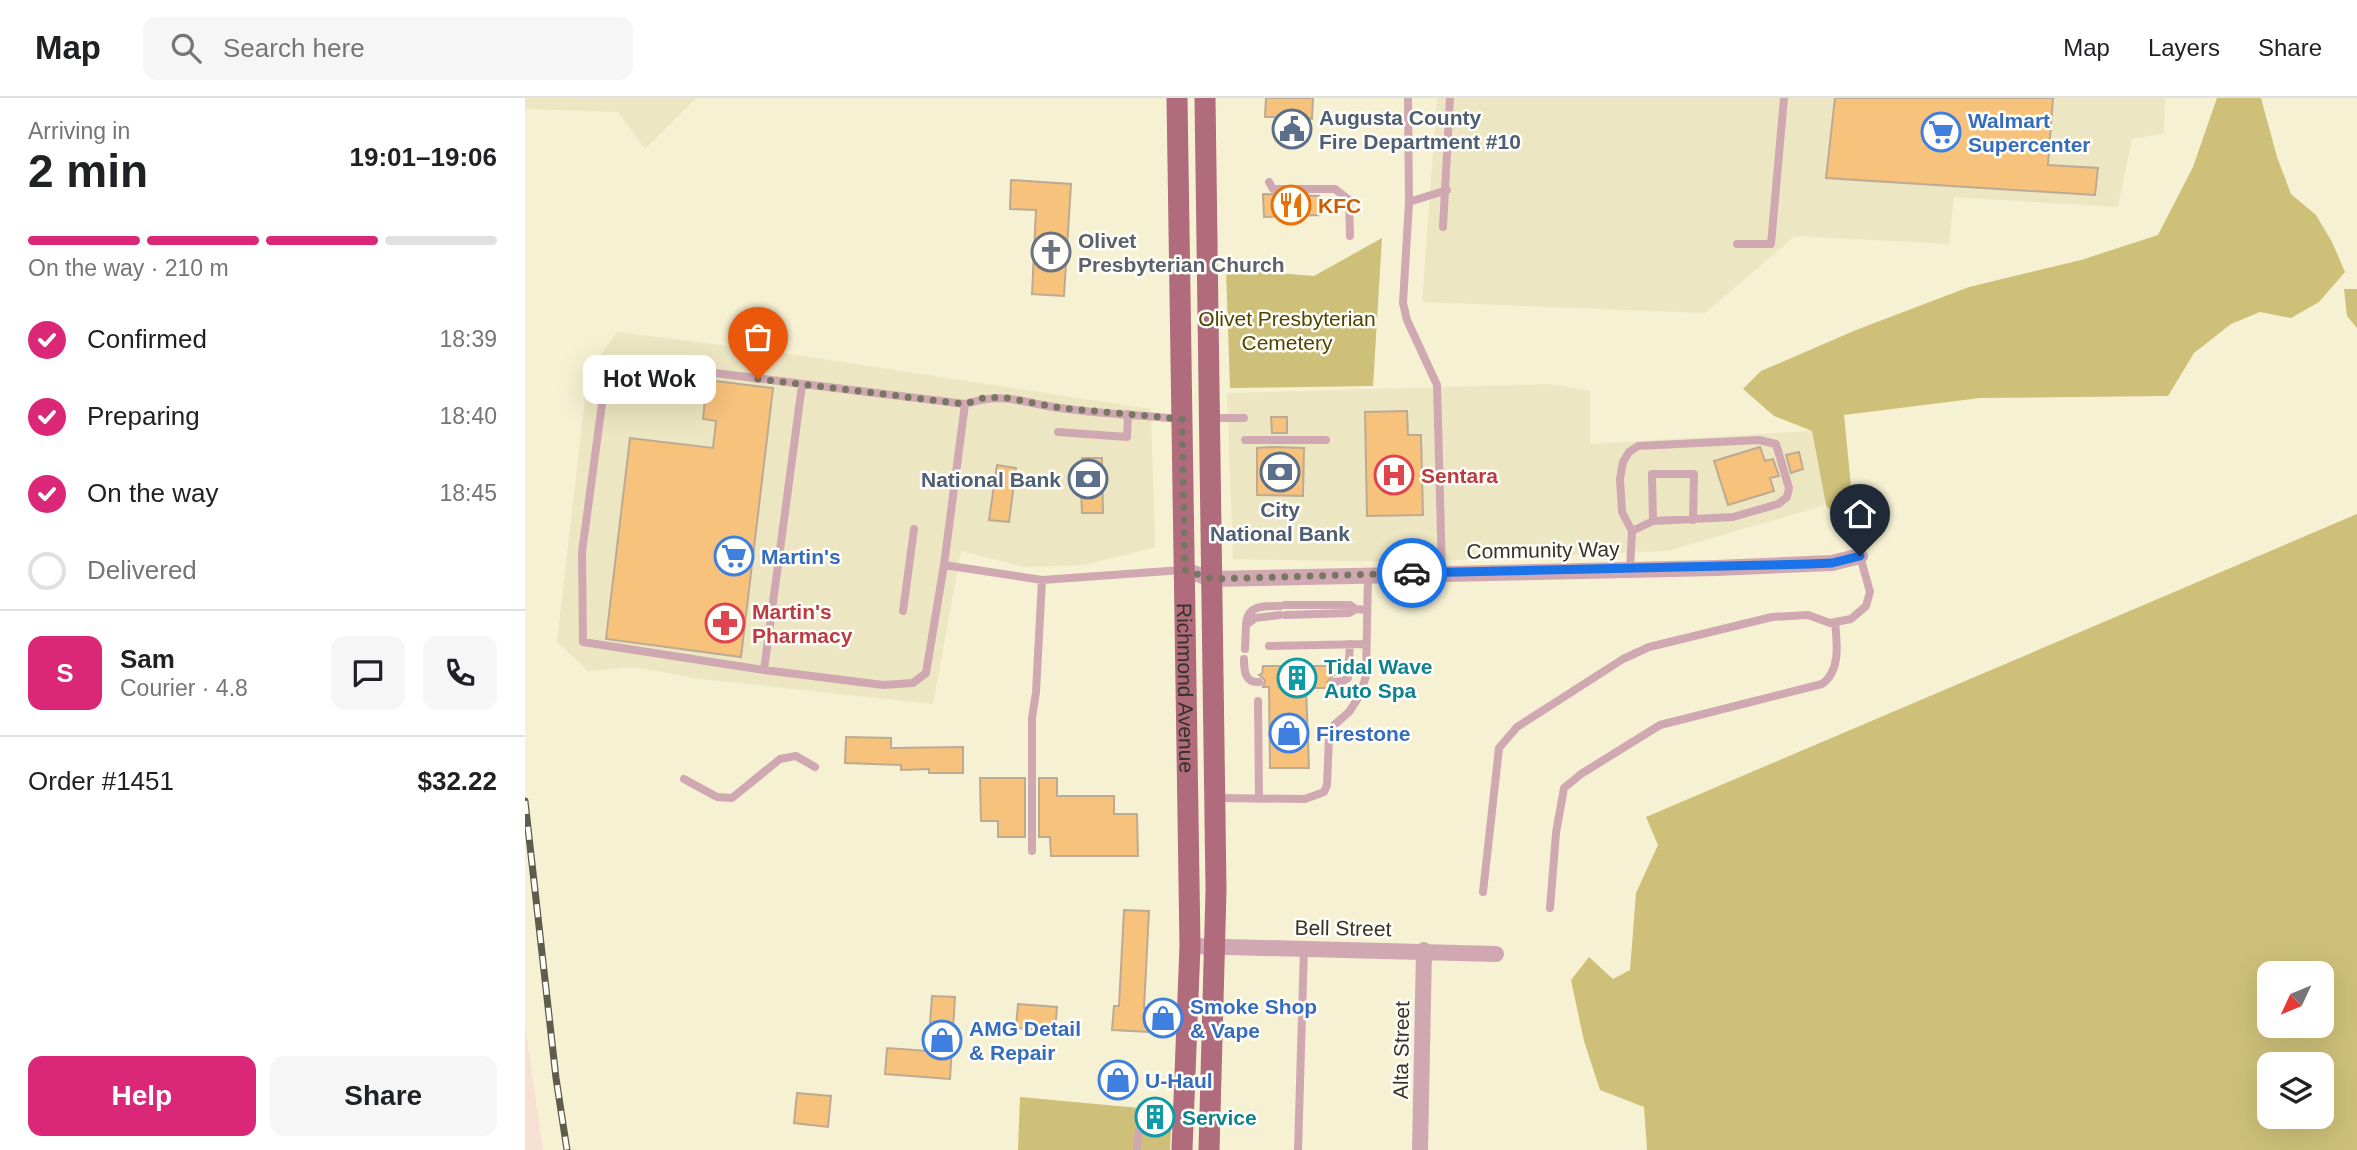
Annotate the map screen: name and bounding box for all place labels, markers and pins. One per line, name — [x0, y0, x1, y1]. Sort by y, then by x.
place label: Augusta County Fire Department #10 — [1319, 106, 1521, 153]
public building icon: Augusta County Fire Department #10 — [1271, 108, 1313, 150]
place label: Walmart Supercenter — [1968, 109, 2091, 156]
supermarket icon: Walmart Supercenter — [1920, 111, 1962, 153]
restaurant icon: KFC — [1270, 184, 1312, 226]
place label: KFC — [1318, 194, 1361, 217]
place label: Olivet Presbyterian Church — [1078, 229, 1285, 276]
church icon: Olivet Presbyterian Church — [1030, 231, 1072, 273]
pin — [728, 307, 788, 379]
callout: Hot Wok — [583, 354, 716, 404]
bank icon: City National Bank — [1259, 451, 1301, 493]
hospital icon: Sentara — [1373, 454, 1415, 496]
bank icon: National Bank — [1067, 458, 1109, 500]
place label: Sentara — [1421, 464, 1498, 487]
place label: National Bank — [921, 468, 1061, 491]
pin — [1830, 484, 1890, 556]
place label: City National Bank — [1210, 498, 1350, 545]
supermarket icon: Martin's — [713, 535, 755, 577]
place label: Martin's — [761, 545, 841, 568]
place label: Martin's Pharmacy — [752, 600, 853, 647]
pharmacy icon: Martin's Pharmacy — [704, 602, 746, 644]
place label: Tidal Wave Auto Spa — [1324, 655, 1433, 702]
building icon: Tidal Wave Auto Spa — [1276, 657, 1318, 699]
shop icon: Firestone — [1268, 712, 1310, 754]
place label: Firestone — [1316, 722, 1411, 745]
place label: Smoke Shop & Vape — [1190, 995, 1317, 1042]
shop icon: Smoke Shop & Vape — [1142, 997, 1184, 1039]
place label: AMG Detail & Repair — [969, 1017, 1081, 1064]
shop icon: AMG Detail & Repair — [921, 1019, 963, 1061]
shop icon: U-Haul — [1097, 1059, 1139, 1101]
place label: U-Haul — [1145, 1069, 1213, 1092]
building icon: Service — [1134, 1096, 1176, 1138]
place label: Service — [1182, 1106, 1257, 1129]

